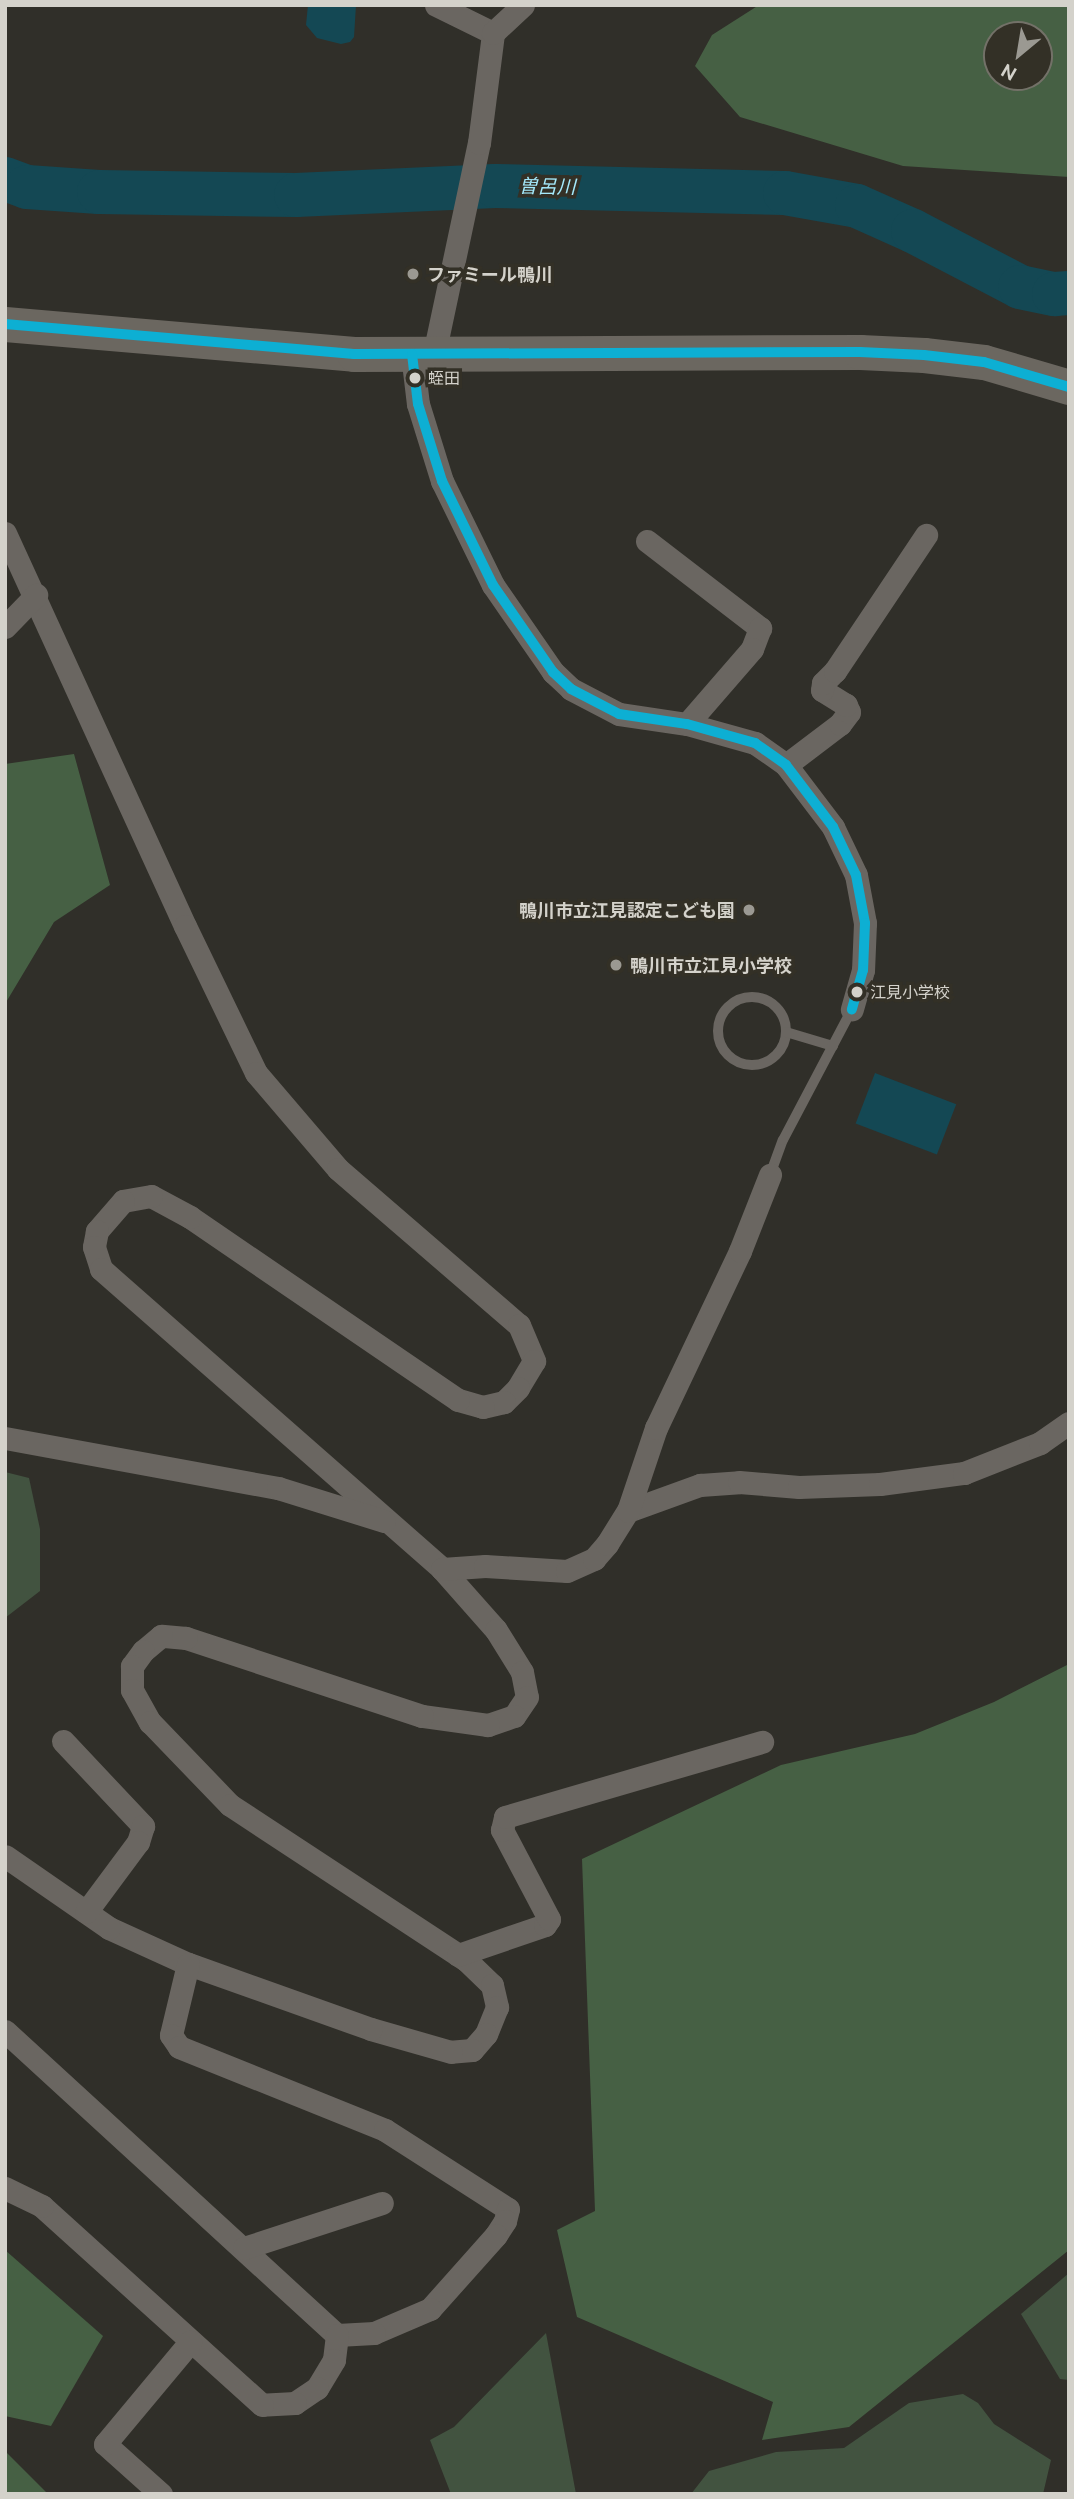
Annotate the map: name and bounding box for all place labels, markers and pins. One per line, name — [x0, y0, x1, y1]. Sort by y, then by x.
place label: ファミール鴨川 — [427, 263, 553, 285]
marker: ファミール鴨川 — [405, 266, 421, 282]
place label: 蛭田 — [428, 368, 460, 388]
marker: 蛭田 — [408, 371, 422, 385]
place label: 鴨川市立江見認定こども園 — [519, 899, 735, 921]
marker: 鴨川市立江見認定こども園 — [741, 902, 757, 918]
place label: 鴨川市立江見小学校 — [630, 954, 792, 976]
marker: 鴨川市立江見小学校 — [608, 957, 624, 973]
place label: 江見小学校 — [870, 982, 950, 1002]
marker: 江見小学校 — [850, 985, 864, 999]

